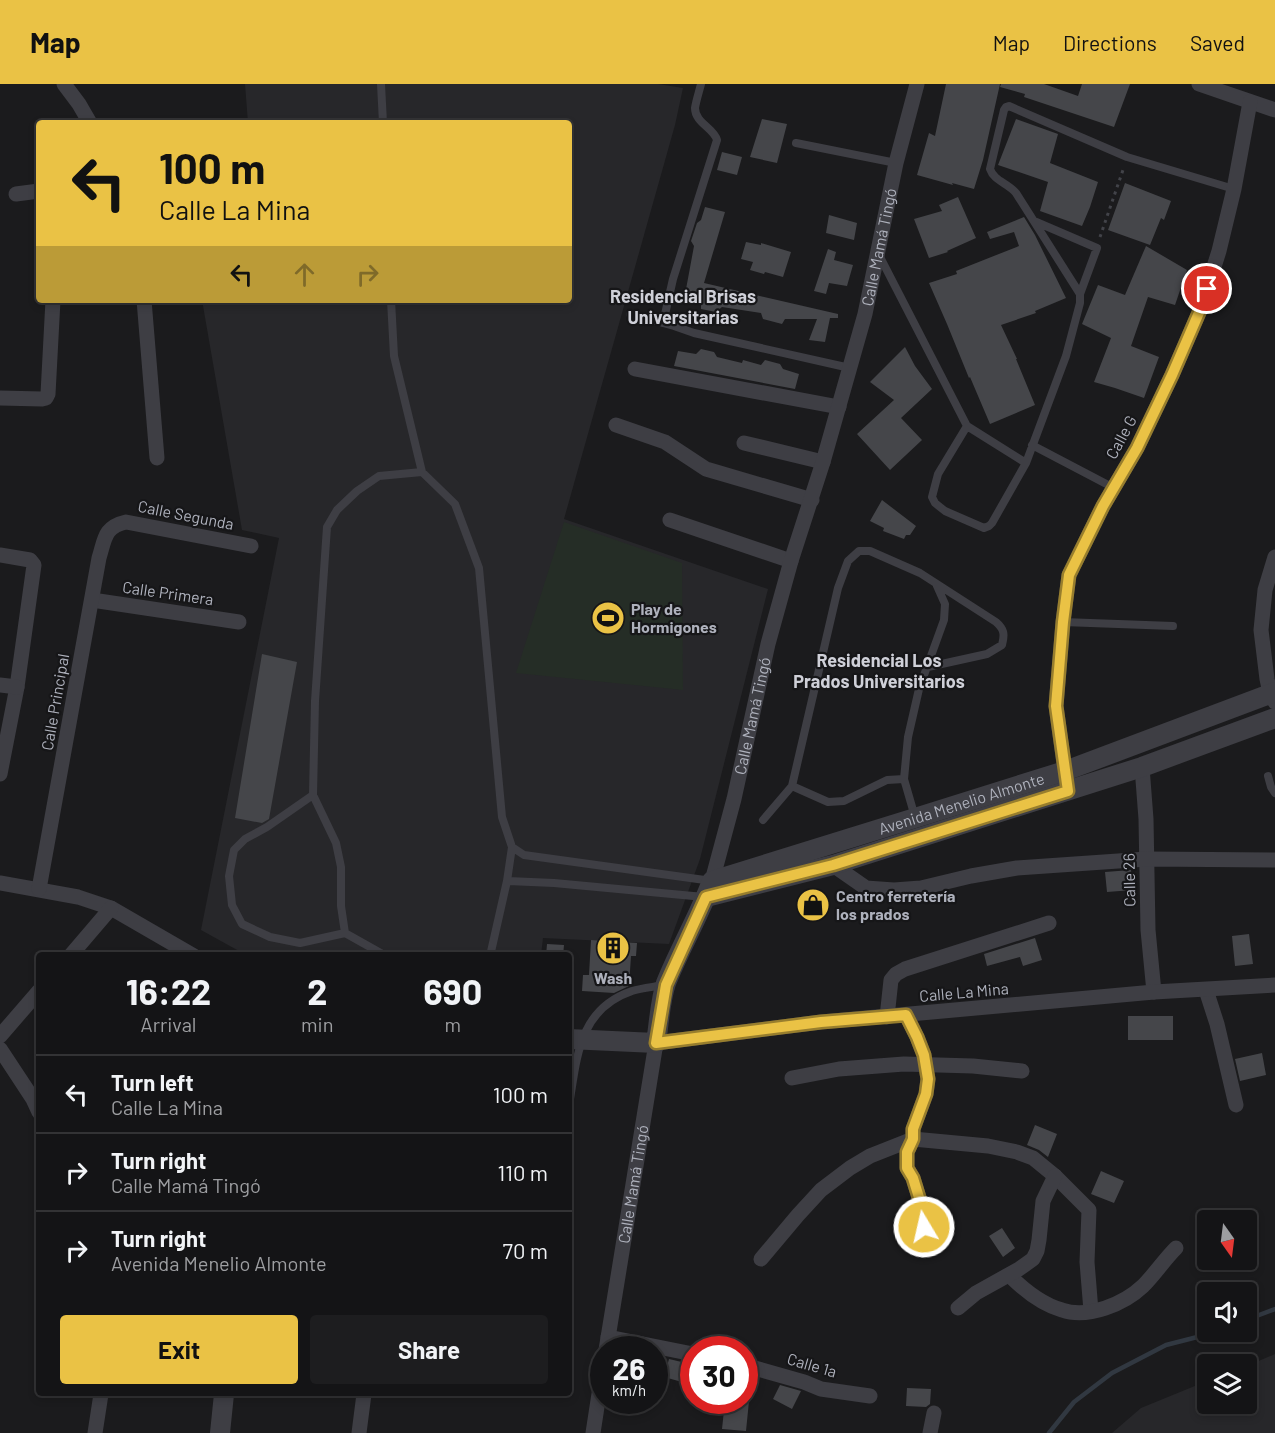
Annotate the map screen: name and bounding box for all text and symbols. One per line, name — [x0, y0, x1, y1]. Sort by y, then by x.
text: Map — [30, 25, 81, 59]
text: Map — [993, 30, 1030, 55]
text: Directions — [1063, 30, 1157, 55]
text: Saved — [1190, 30, 1245, 55]
text: 100 m — [159, 142, 265, 192]
icon: left — [60, 144, 138, 222]
street label: Calle Mamá Tingó — [857, 186, 900, 308]
text: Calle La Mina — [159, 193, 310, 225]
icon: left — [225, 258, 258, 291]
icon: ahead — [288, 258, 321, 291]
icon: right — [351, 258, 384, 291]
pin — [1181, 263, 1232, 314]
icon: arrive — [1190, 272, 1223, 305]
district label: Residencial Brisas Universitarias — [610, 285, 756, 328]
street label: Calle G — [1101, 412, 1140, 462]
street label: Calle Segunda — [137, 496, 236, 533]
street label: Calle Primera — [121, 577, 215, 608]
place label: Play de Hormigones — [631, 599, 717, 636]
sports icon: Play de Hormigones — [590, 600, 626, 636]
district label: Residencial Los Prados Universitarios — [793, 649, 965, 692]
street label: Calle Principal — [37, 652, 72, 752]
street label: Calle Mamá Tingó — [730, 655, 774, 776]
street label: Avenida Menelio Almonte — [876, 768, 1046, 838]
street label: Calle 26 — [1119, 853, 1138, 907]
place label: Centro ferretería los prados — [836, 886, 955, 923]
shop icon: Centro ferretería los prados — [795, 887, 831, 923]
building icon: Wash — [595, 930, 631, 966]
place label: Wash — [594, 968, 632, 987]
text: 16:22 — [126, 969, 211, 1012]
text: 2 — [307, 969, 327, 1012]
text: 690 — [423, 969, 482, 1012]
street label: Calle La Mina — [918, 978, 1009, 1005]
text: Arrival — [141, 1012, 196, 1036]
text: min — [301, 1012, 333, 1036]
text: m — [444, 1012, 461, 1036]
text: Turn left — [111, 1069, 194, 1095]
icon: left — [60, 1078, 93, 1111]
text: 100 m — [493, 1081, 548, 1107]
text: Calle La Mina — [111, 1095, 223, 1119]
street label: Calle Mamá Tingó — [613, 1123, 652, 1245]
text: Turn right — [111, 1147, 206, 1173]
icon: right — [60, 1156, 93, 1189]
text: 110 m — [498, 1159, 548, 1185]
text: Calle Mamá Tingó — [111, 1173, 261, 1197]
position arrow — [892, 1195, 956, 1259]
north arrow — [1197, 1210, 1257, 1270]
map controls — [1197, 1210, 1257, 1414]
text: Turn right — [111, 1225, 206, 1251]
icon: right — [60, 1234, 93, 1267]
text: 70 m — [503, 1237, 548, 1263]
text: Avenida Menelio Almonte — [111, 1251, 327, 1275]
button: sound — [1197, 1282, 1257, 1342]
button: Exit — [60, 1315, 298, 1384]
button: Share — [310, 1315, 548, 1384]
speed limit sign: 30 — [680, 1336, 758, 1414]
street label: Calle 1a — [785, 1348, 839, 1381]
text: 26 — [613, 1350, 645, 1386]
button: layers — [1197, 1354, 1257, 1414]
text: km/h — [612, 1381, 646, 1399]

